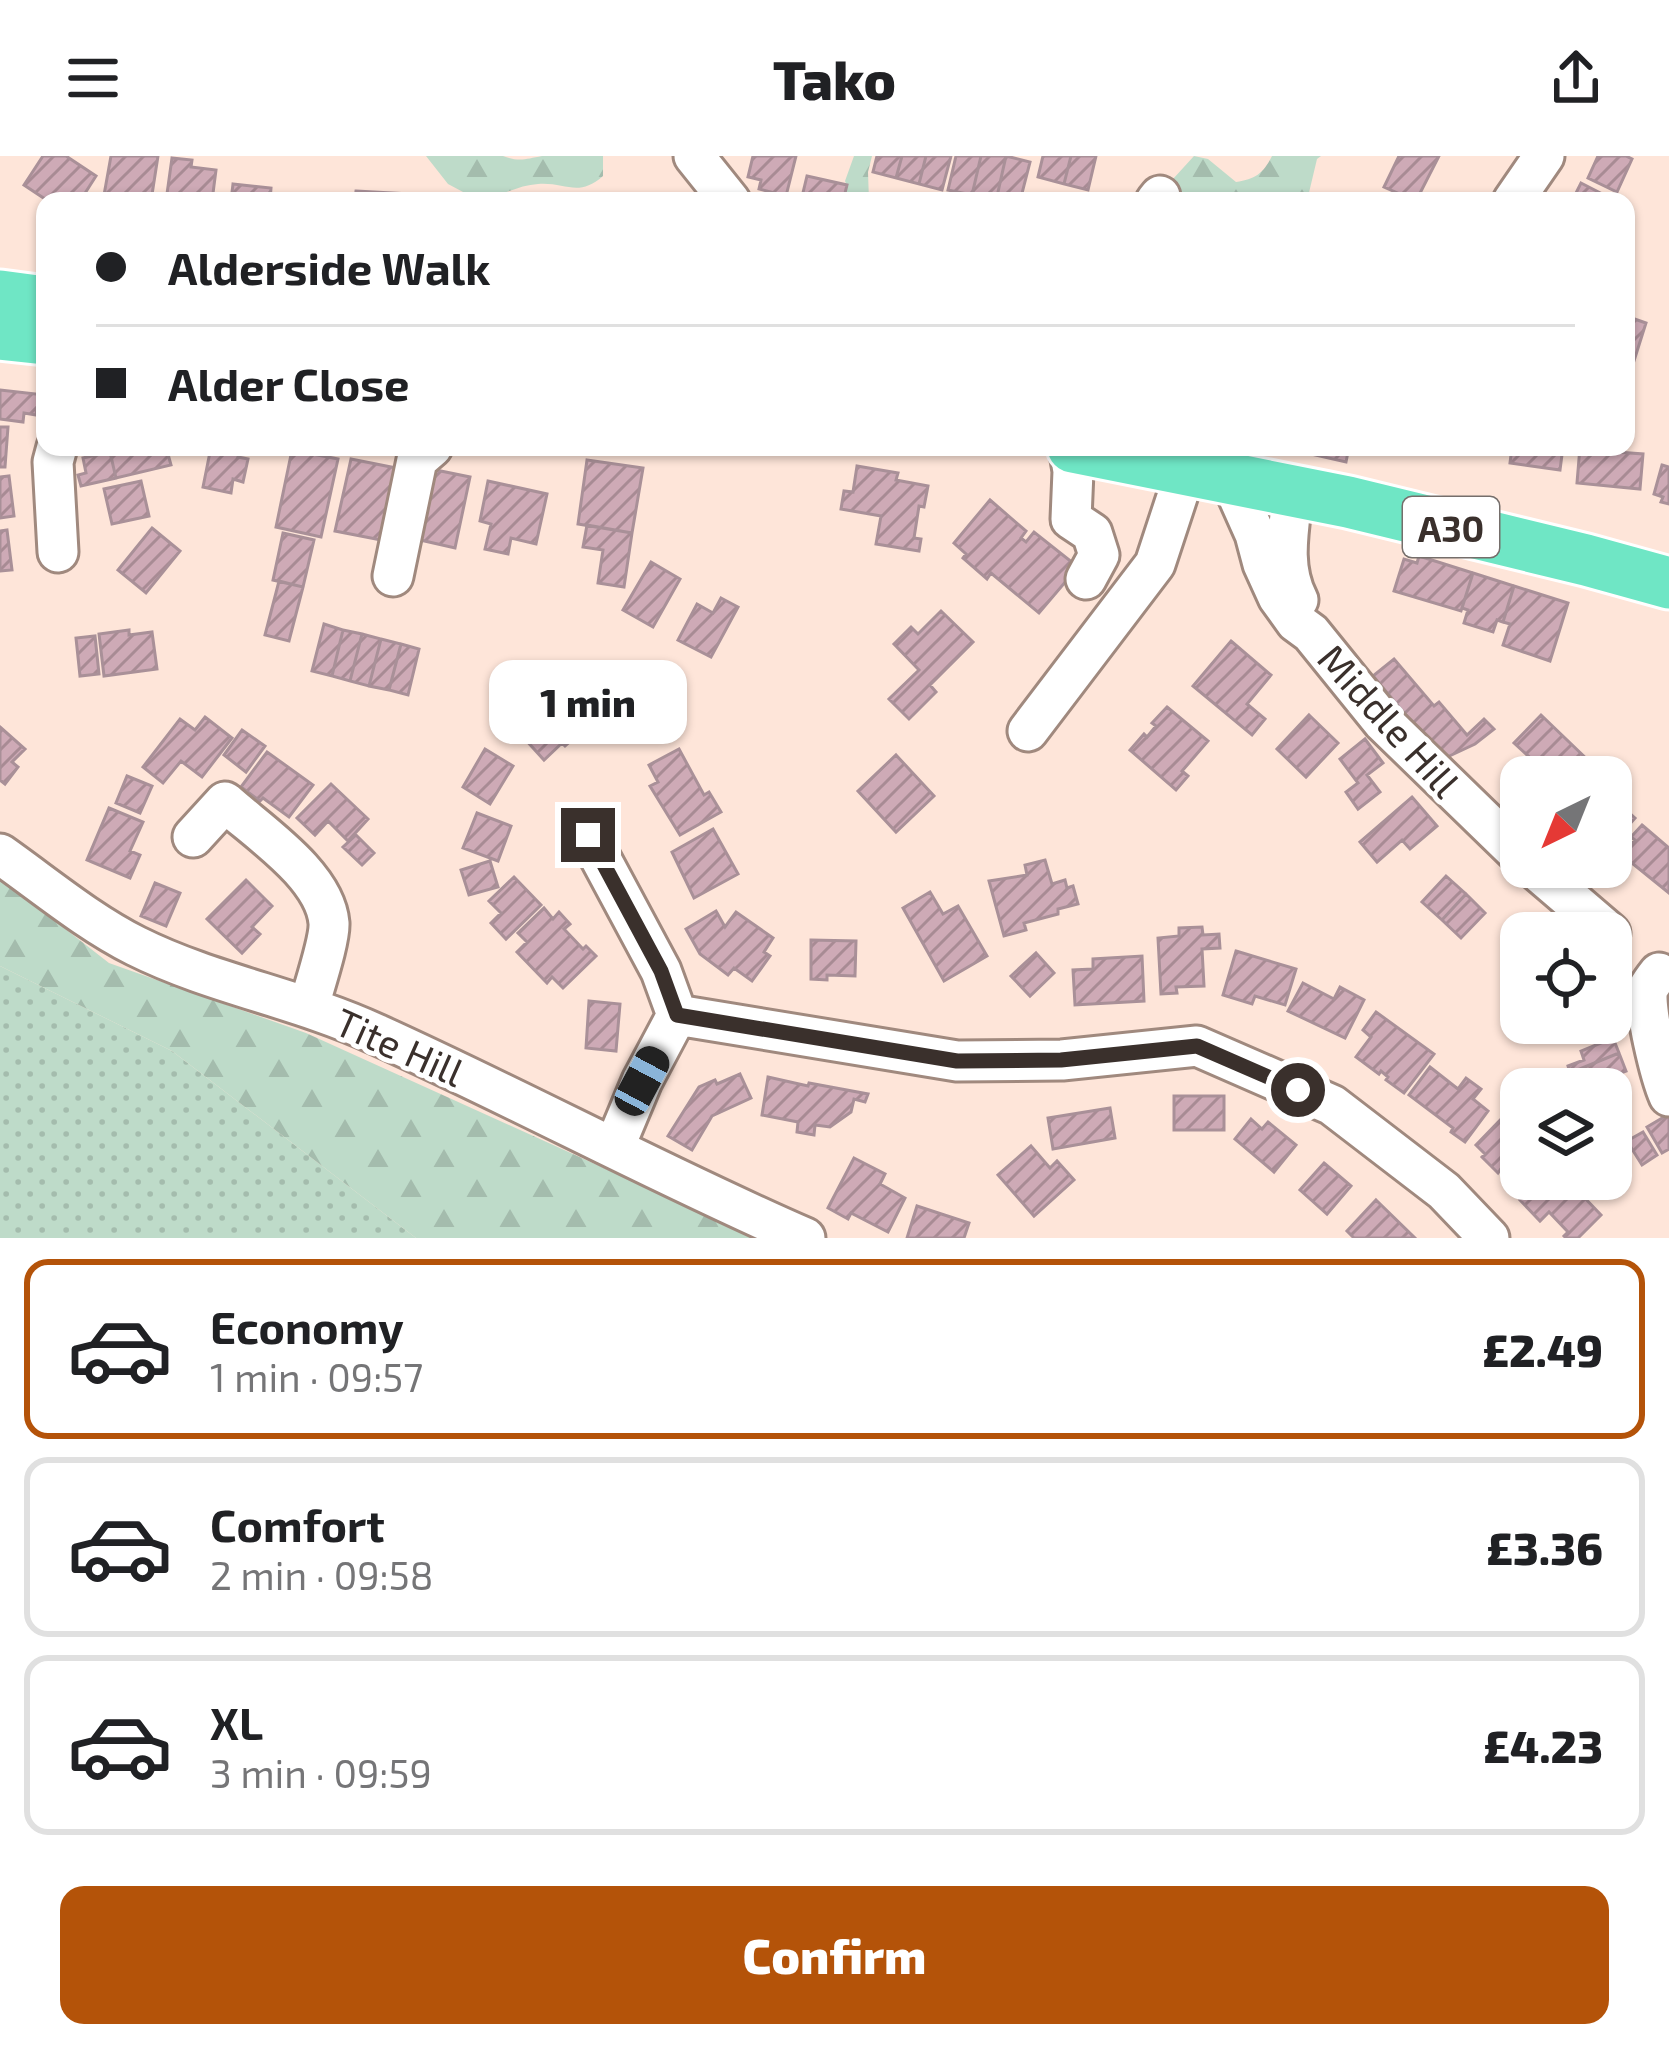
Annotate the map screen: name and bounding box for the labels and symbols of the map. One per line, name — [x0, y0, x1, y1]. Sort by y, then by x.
road number: A30 — [1403, 497, 1499, 557]
street label: Middle Hill — [1309, 634, 1471, 806]
callout: 1 min — [489, 661, 687, 745]
north arrow — [1500, 756, 1632, 888]
route end — [561, 808, 615, 862]
street label: Tite Hill — [328, 997, 472, 1095]
car — [609, 1041, 675, 1121]
route start — [1271, 1063, 1325, 1117]

